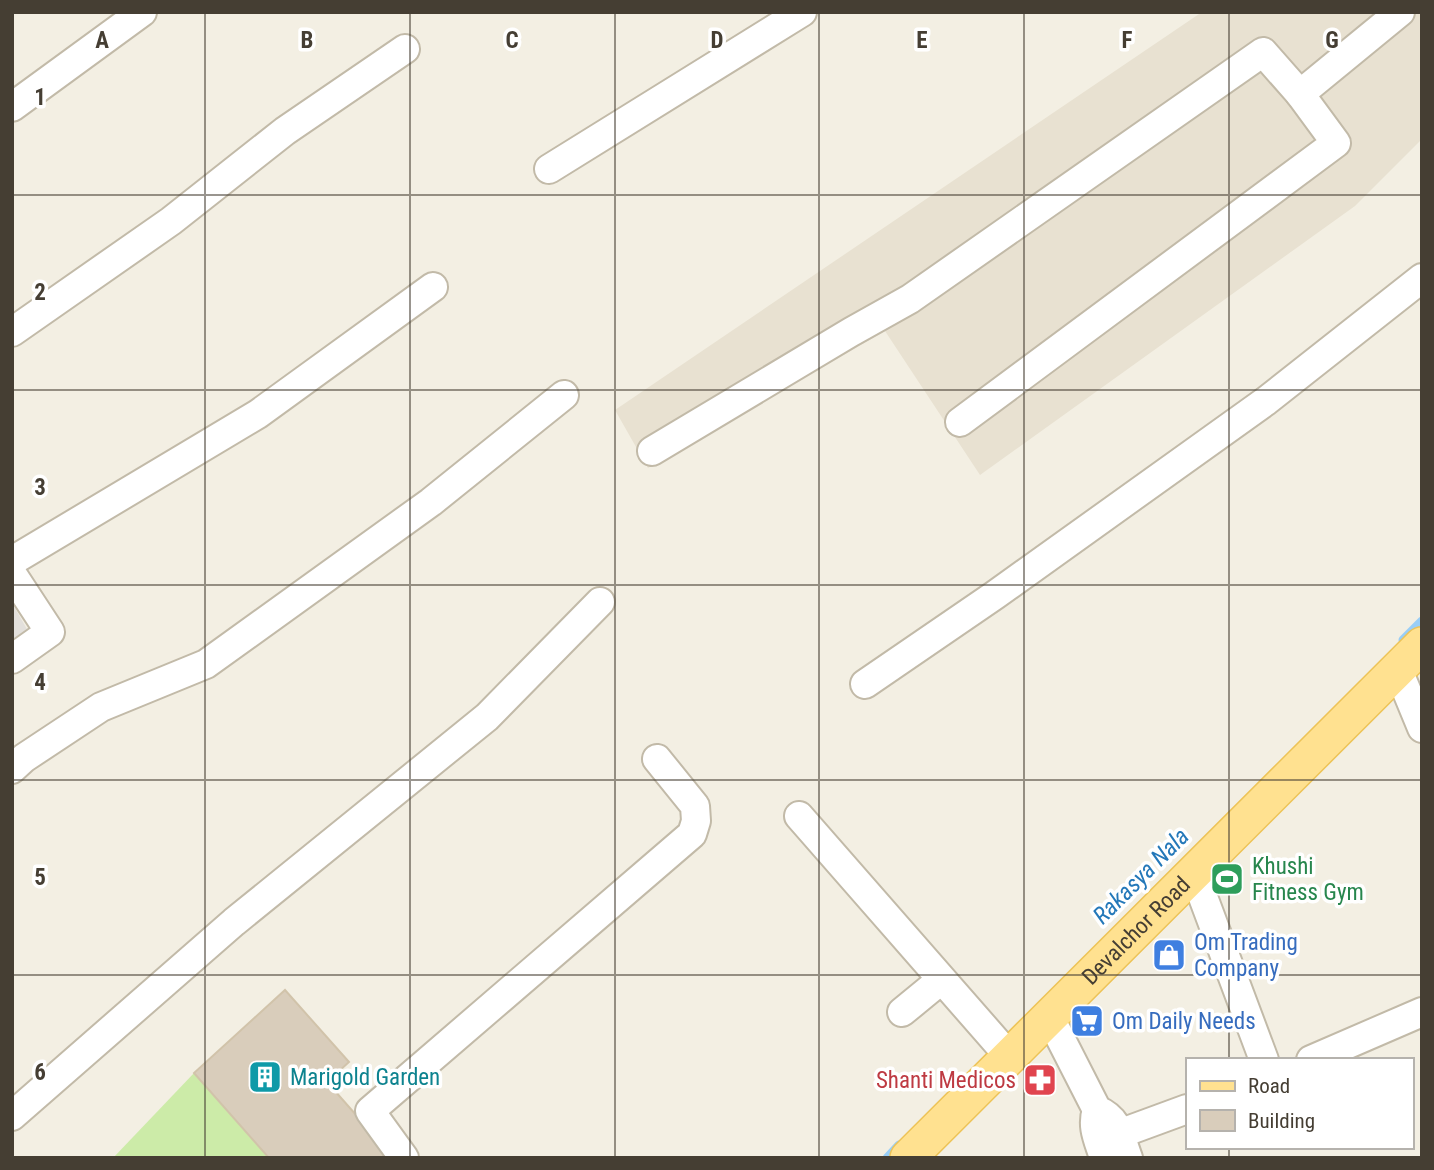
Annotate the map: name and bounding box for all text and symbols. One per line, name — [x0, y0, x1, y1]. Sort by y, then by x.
text: A — [95, 27, 109, 54]
text: B — [301, 27, 313, 54]
text: C — [505, 27, 519, 54]
text: D — [711, 27, 724, 54]
text: E — [916, 27, 928, 54]
text: F — [1122, 27, 1133, 54]
text: G — [1325, 27, 1339, 54]
text: 1 — [34, 84, 46, 111]
text: 2 — [34, 279, 46, 306]
text: 3 — [34, 474, 46, 501]
text: 4 — [34, 669, 46, 696]
water label: Rakasya Nala — [1087, 822, 1195, 930]
place label: Khushi Fitness Gym — [1252, 853, 1364, 906]
sports icon: Khushi Fitness Gym — [1208, 860, 1246, 898]
text: 5 — [34, 864, 46, 891]
street label: Devalchor Road — [1077, 871, 1196, 990]
place label: Om Trading Company — [1194, 929, 1298, 982]
shop icon: Om Trading Company — [1150, 936, 1188, 974]
supermarket icon: Om Daily Needs — [1068, 1002, 1106, 1040]
place label: Om Daily Needs — [1112, 1008, 1256, 1035]
building icon: Marigold Garden — [246, 1058, 284, 1096]
legend — [1186, 1058, 1413, 1149]
text: 6 — [34, 1059, 46, 1086]
pharmacy icon: Shanti Medicos — [1021, 1061, 1059, 1099]
place label: Marigold Garden — [290, 1064, 440, 1091]
place label: Shanti Medicos — [876, 1067, 1016, 1094]
text: Road — [1248, 1074, 1290, 1098]
text: Building — [1248, 1109, 1315, 1133]

